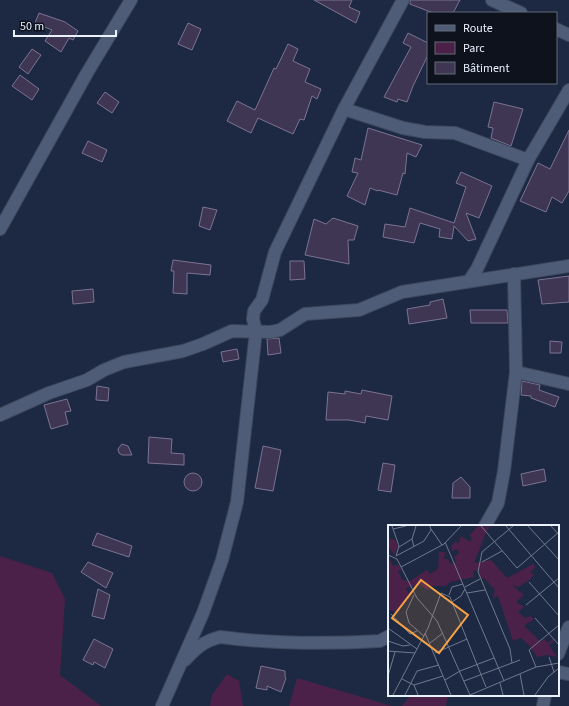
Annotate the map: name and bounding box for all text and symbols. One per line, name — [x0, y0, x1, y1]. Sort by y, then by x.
scale bar — [14, 12, 116, 38]
legend — [427, 12, 557, 84]
text: 50 m — [20, 18, 44, 35]
text: Route — [463, 20, 493, 37]
text: Parc — [463, 40, 485, 57]
text: Bâtiment — [463, 60, 509, 77]
inset map — [388, 525, 559, 696]

